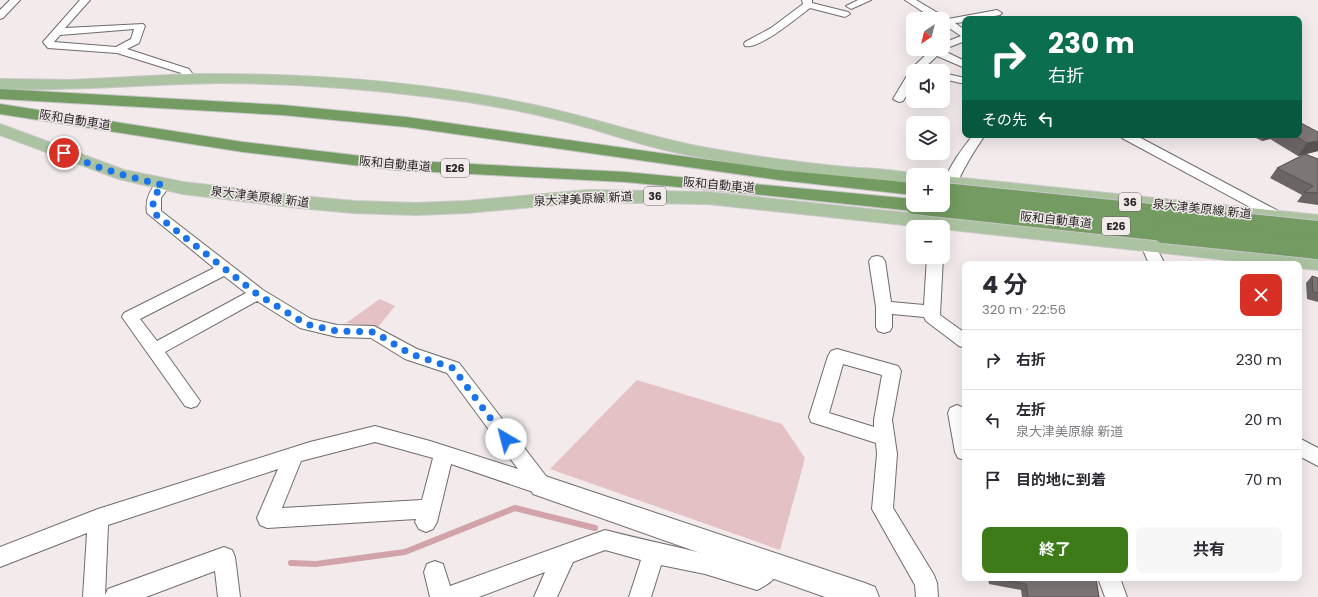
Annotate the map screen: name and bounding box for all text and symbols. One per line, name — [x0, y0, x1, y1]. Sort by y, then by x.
north arrow — [906, 12, 950, 56]
map controls — [906, 12, 950, 264]
text: 230 m — [1048, 24, 1135, 63]
icon: right — [982, 32, 1034, 84]
text: 右折 — [1048, 63, 1084, 88]
button: sound — [906, 64, 950, 108]
street label: 阪和自動車道 — [38, 105, 112, 134]
icon: left — [1035, 108, 1057, 130]
text: その先 — [982, 109, 1027, 130]
button: layers — [906, 116, 950, 160]
pin — [47, 136, 81, 170]
icon: arrive — [53, 142, 75, 164]
street label: 阪和自動車道 — [358, 152, 432, 175]
road number: E26 — [441, 159, 469, 177]
button: + — [906, 168, 950, 212]
street label: 阪和自動車道 — [682, 173, 756, 196]
street label: 泉大津美原線 新道 — [210, 182, 310, 211]
street label: 泉大津美原線 新道 — [533, 187, 633, 210]
road number: 36 — [644, 187, 666, 205]
road number: 36 — [1119, 193, 1141, 211]
street label: 泉大津美原線 新道 — [1152, 195, 1252, 222]
street label: 阪和自動車道 — [1019, 207, 1093, 232]
road number: E26 — [1102, 217, 1130, 235]
button: − — [906, 220, 950, 264]
text: 4 分 — [982, 268, 1027, 301]
button: close — [1240, 274, 1282, 316]
text: 320 m · 22:56 — [982, 300, 1066, 319]
icon: right — [982, 349, 1004, 371]
text: 右折 — [1016, 349, 1046, 370]
text: 230 m — [1236, 349, 1282, 370]
text: 左折 — [1016, 399, 1046, 420]
icon: left — [982, 409, 1004, 431]
text: 20 m — [1244, 409, 1282, 430]
position arrow — [485, 418, 527, 460]
text: 泉大津美原線 新道 — [1016, 422, 1123, 441]
icon: arrive — [982, 469, 1004, 491]
text: 目的地に到着 — [1016, 469, 1106, 490]
text: 70 m — [1245, 469, 1282, 490]
button: 終了 — [982, 527, 1128, 573]
button: 共有 — [1136, 527, 1282, 573]

